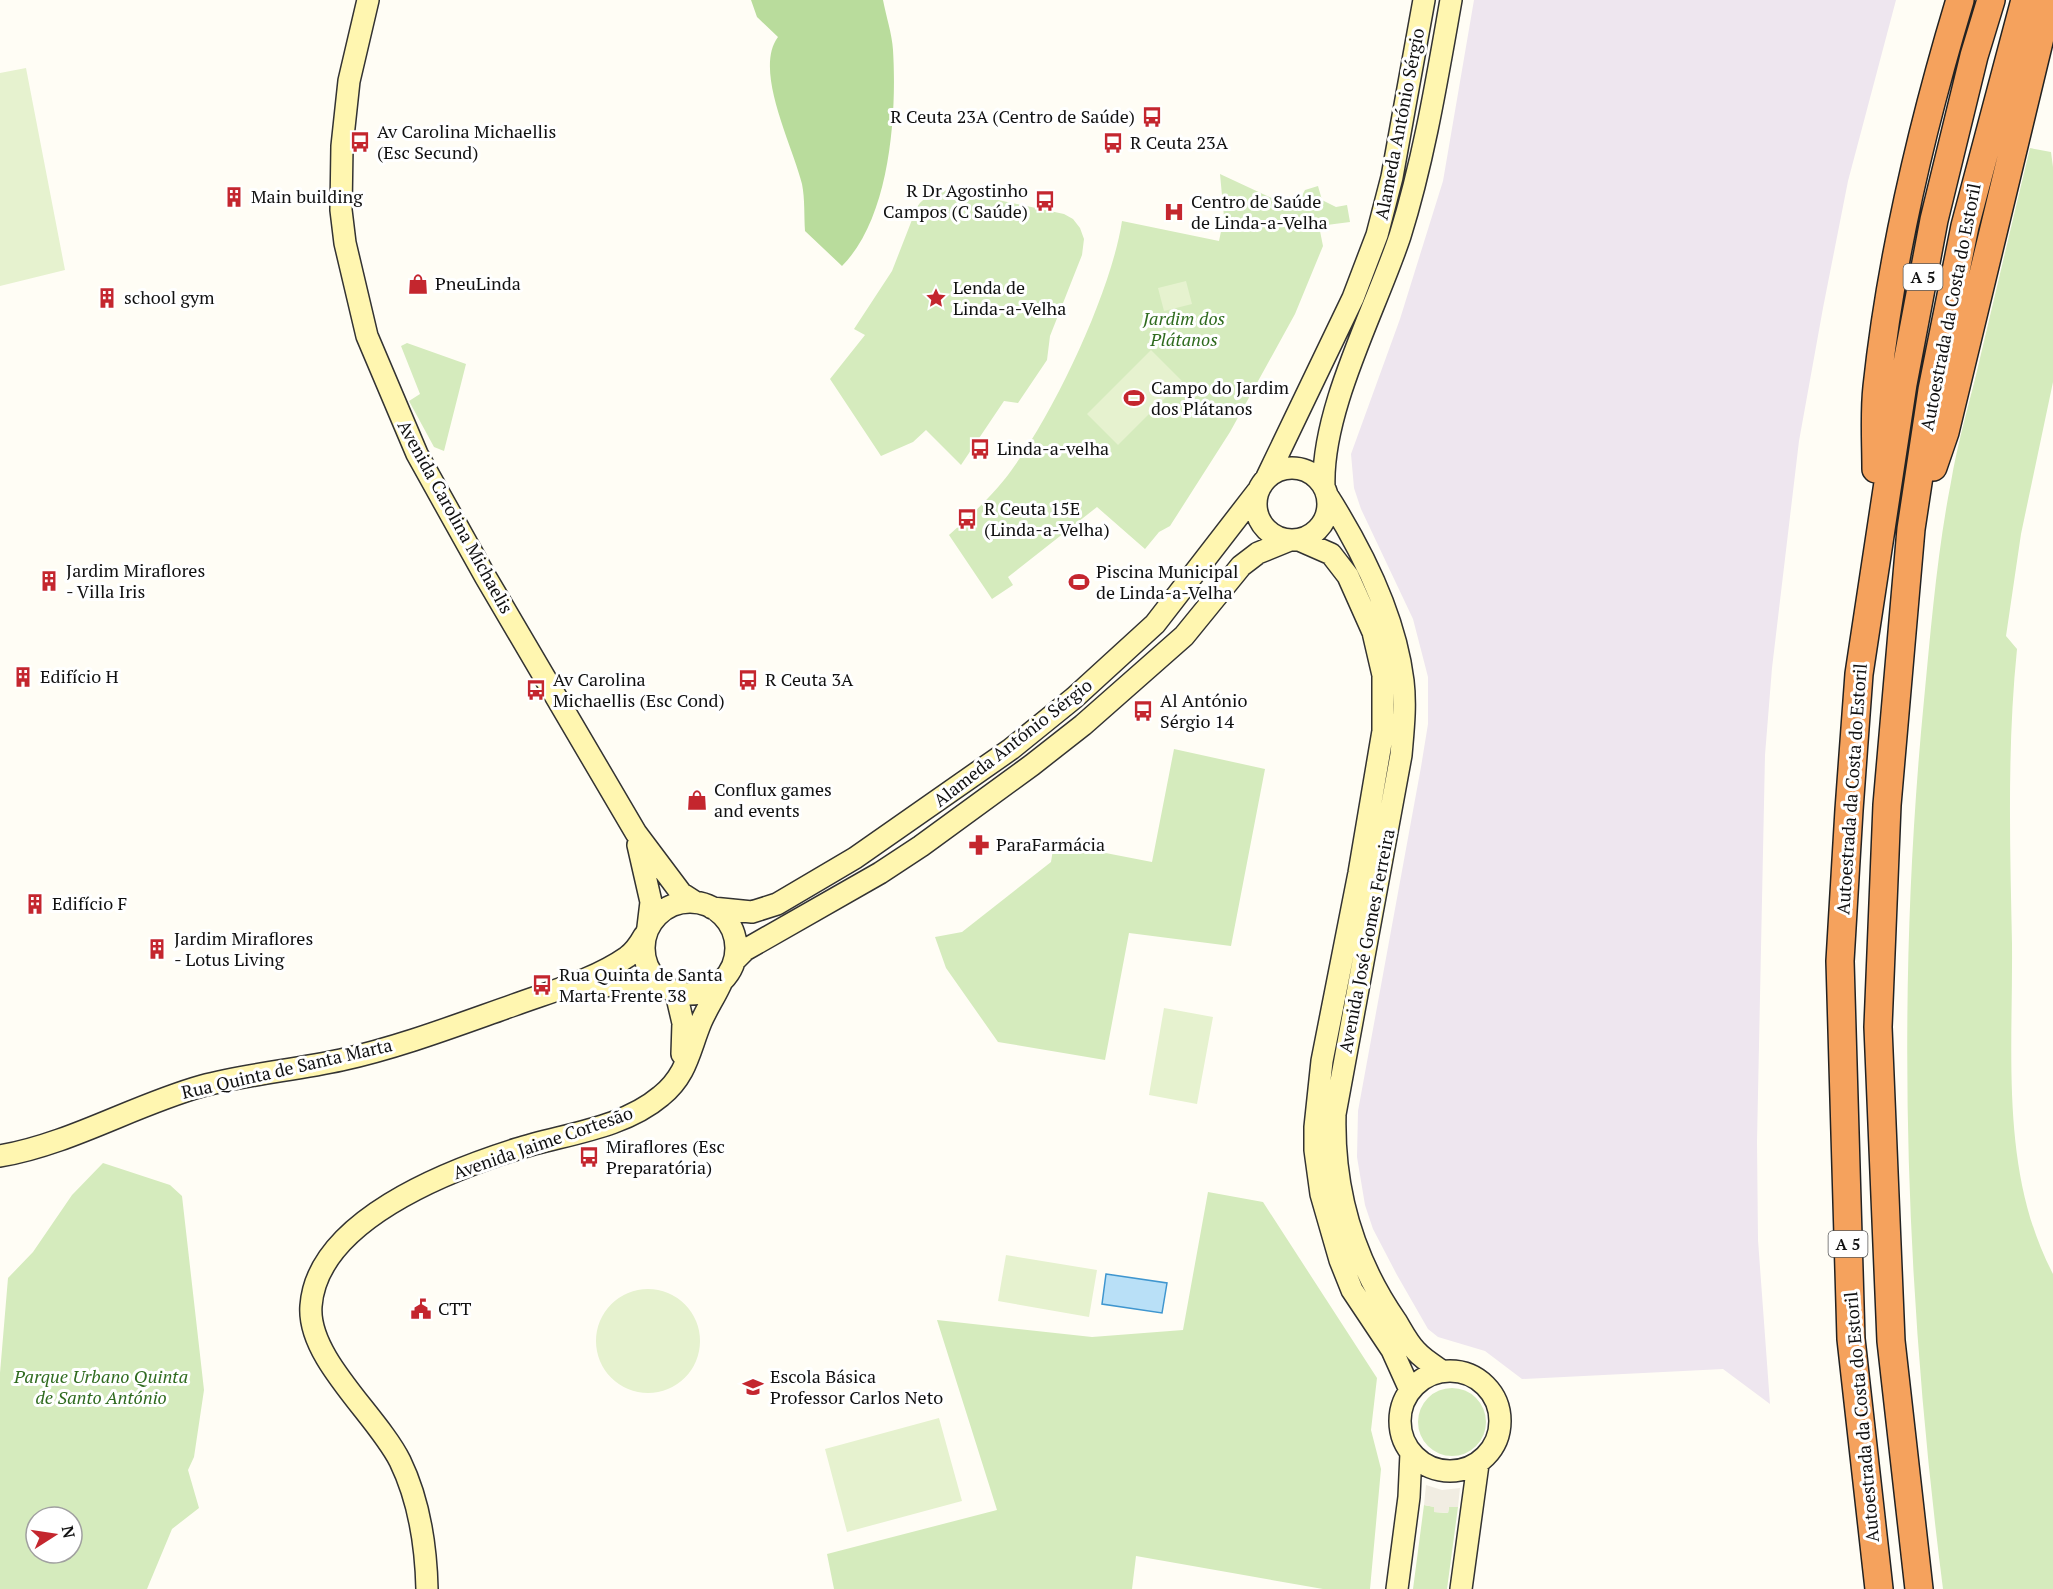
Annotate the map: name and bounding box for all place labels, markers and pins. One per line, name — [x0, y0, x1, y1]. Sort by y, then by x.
place label: R Ceuta 23A (Centro de Saúde) — [890, 104, 1135, 128]
bus stop icon: R Ceuta 23A (Centro de Saúde) — [1140, 105, 1164, 129]
place label: Av Carolina Michaellis (Esc Secund) — [377, 119, 556, 164]
bus stop icon: Av Carolina Michaellis (Esc Secund) — [348, 130, 372, 154]
place label: R Ceuta 23A — [1130, 130, 1229, 154]
bus stop icon: R Ceuta 23A — [1101, 131, 1125, 155]
place label: R Dr Agostinho Campos (C Saúde) — [883, 178, 1028, 223]
place label: Main building — [251, 184, 363, 208]
building icon: Main building — [222, 185, 246, 209]
bus stop icon: R Dr Agostinho Campos (C Saúde) — [1033, 189, 1057, 213]
place label: Centro de Saúde de Linda-a-Velha — [1191, 189, 1328, 234]
hospital icon: Centro de Saúde de Linda-a-Velha — [1162, 200, 1186, 224]
place label: PneuLinda — [435, 271, 521, 295]
shop icon: PneuLinda — [406, 272, 430, 296]
place label: Lenda de Linda-a-Velha — [953, 275, 1066, 320]
place label: school gym — [124, 285, 215, 309]
building icon: school gym — [95, 286, 119, 310]
place icon: Lenda de Linda-a-Velha — [924, 286, 948, 310]
place label: Campo do Jardim dos Plátanos — [1151, 375, 1290, 420]
sports icon: Campo do Jardim dos Plátanos — [1122, 386, 1146, 410]
place label: Linda-a-velha — [997, 436, 1109, 460]
bus stop icon: Linda-a-velha — [968, 437, 992, 461]
place label: R Ceuta 15E (Linda-a-Velha) — [984, 496, 1110, 541]
bus stop icon: R Ceuta 15E (Linda-a-Velha) — [955, 507, 979, 531]
place label: Jardim Miraflores - Villa Iris — [66, 558, 205, 603]
place label: Piscina Municipal de Linda-a-Velha — [1096, 559, 1238, 604]
building icon: Jardim Miraflores - Villa Iris — [37, 569, 61, 593]
sports icon: Piscina Municipal de Linda-a-Velha — [1067, 570, 1091, 594]
place label: Edifício H — [40, 664, 119, 688]
building icon: Edifício H — [11, 665, 35, 689]
place label: Av Carolina Michaellis (Esc Cond) — [553, 667, 725, 712]
place label: R Ceuta 3A — [765, 667, 854, 691]
bus stop icon: R Ceuta 3A — [736, 668, 760, 692]
bus stop icon: Av Carolina Michaellis (Esc Cond) — [524, 678, 548, 702]
place label: Al António Sérgio 14 — [1160, 688, 1247, 733]
bus stop icon: Al António Sérgio 14 — [1131, 699, 1155, 723]
place label: Conflux games and events — [714, 777, 832, 822]
shop icon: Conflux games and events — [685, 788, 709, 812]
place label: ParaFarmácia — [996, 832, 1105, 856]
pharmacy icon: ParaFarmácia — [967, 833, 991, 857]
place label: Edifício F — [52, 891, 127, 915]
building icon: Edifício F — [23, 892, 47, 916]
place label: Jardim Miraflores - Lotus Living — [174, 926, 313, 971]
building icon: Jardim Miraflores - Lotus Living — [145, 937, 169, 961]
place label: Rua Quinta de Santa Marta Frente 38 — [559, 962, 723, 1007]
bus stop icon: Rua Quinta de Santa Marta Frente 38 — [530, 973, 554, 997]
place label: Miraflores (Esc Preparatória) — [606, 1134, 725, 1179]
bus stop icon: Miraflores (Esc Preparatória) — [577, 1145, 601, 1169]
place label: CTT — [438, 1296, 471, 1320]
public building icon: CTT — [409, 1297, 433, 1321]
place label: Escola Básica Professor Carlos Neto — [770, 1364, 943, 1409]
school or university icon: Escola Básica Professor Carlos Neto — [741, 1375, 765, 1399]

